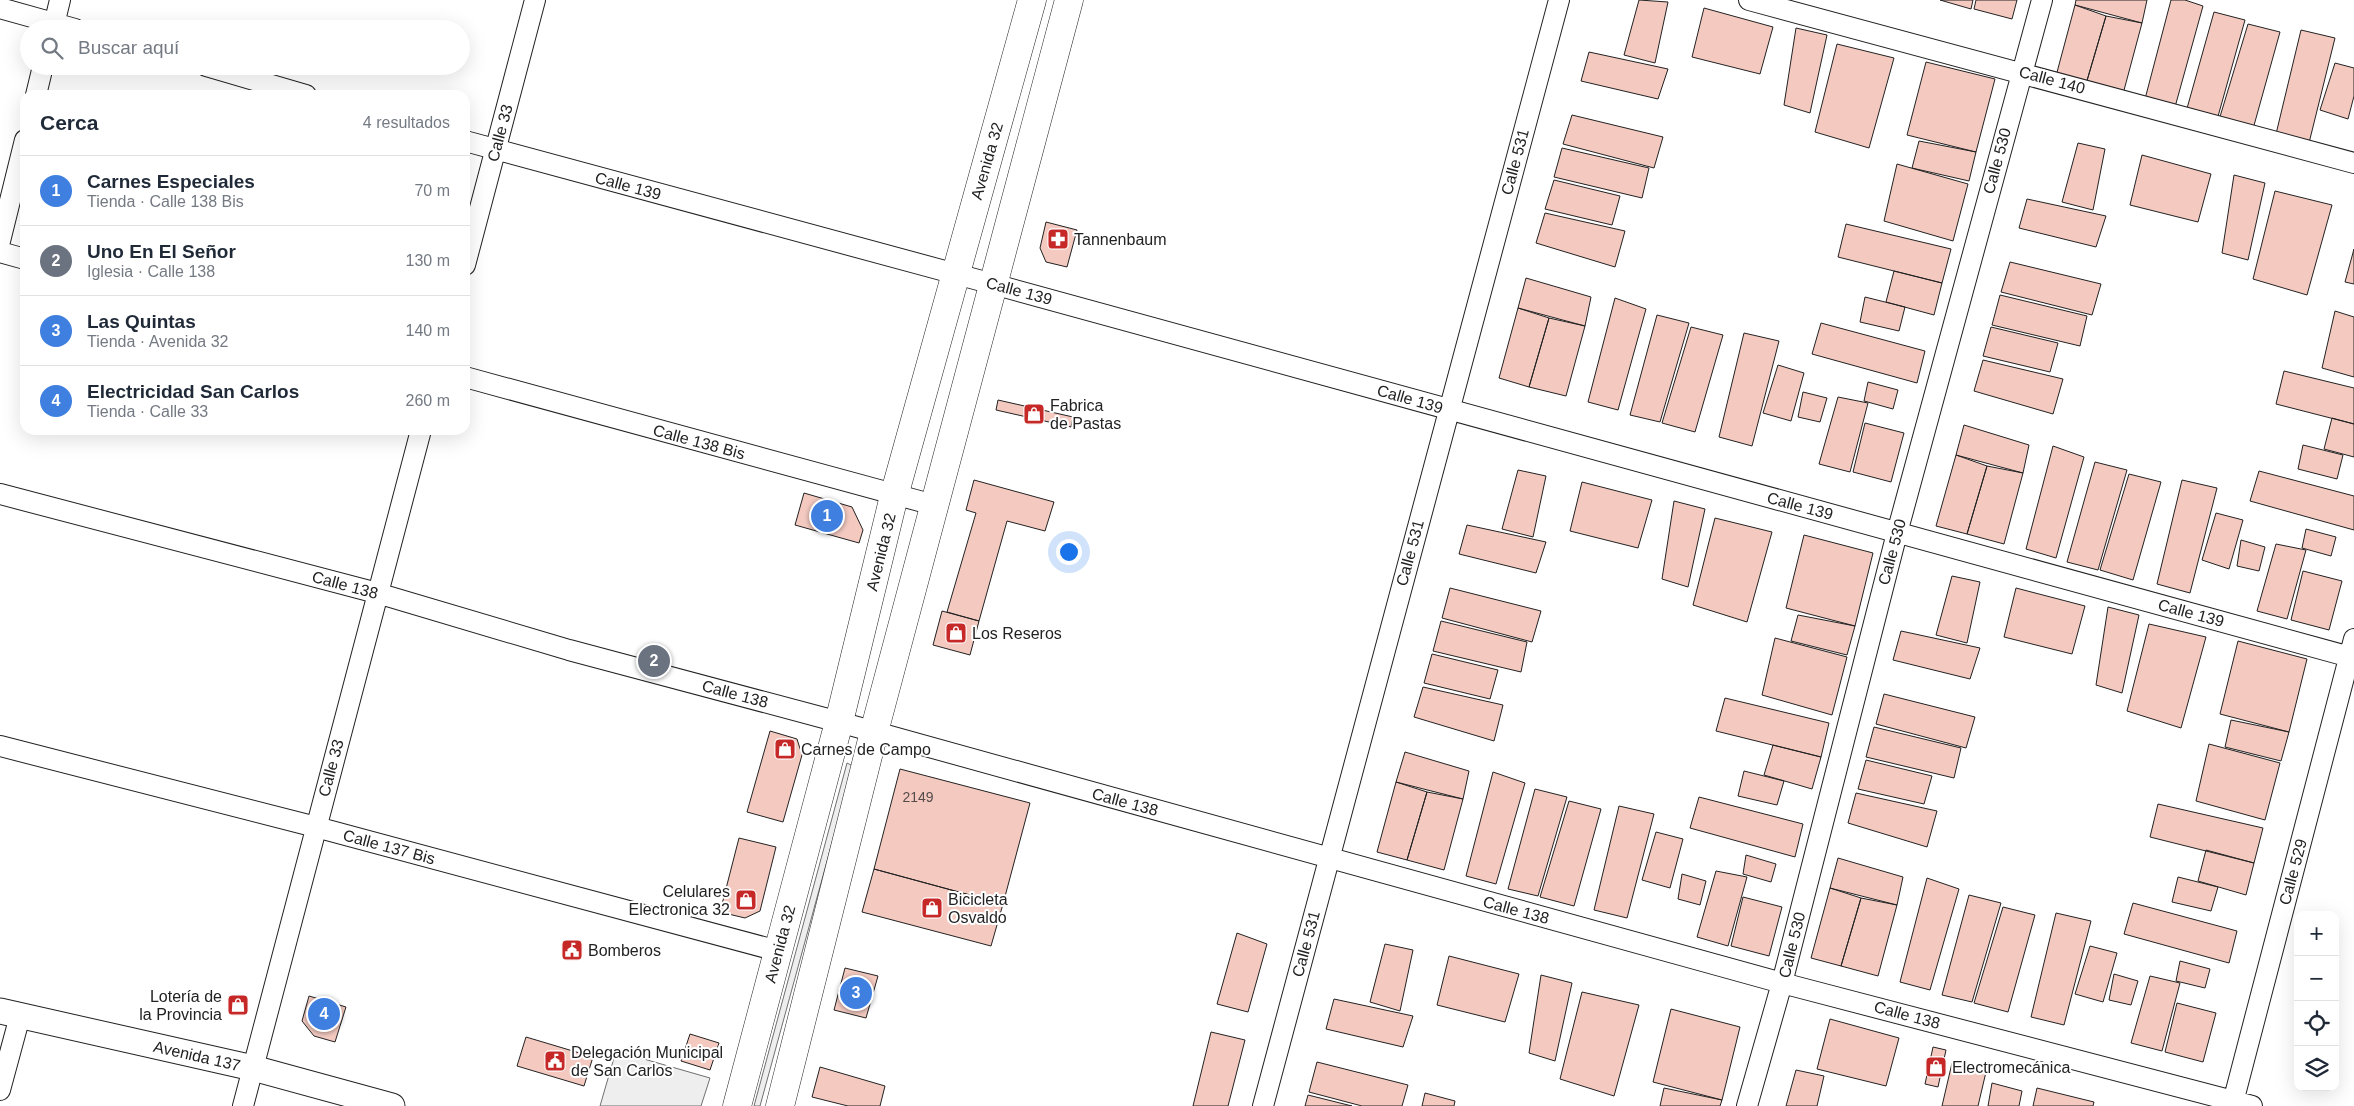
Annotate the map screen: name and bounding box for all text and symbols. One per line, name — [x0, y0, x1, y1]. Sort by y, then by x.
search box — [20, 20, 470, 75]
icon: search — [38, 34, 66, 62]
text: Buscar aquí — [78, 37, 179, 58]
street label: Calle 140 — [2017, 63, 2087, 97]
street label: Calle 33 — [484, 102, 516, 164]
text: Cerca — [40, 111, 98, 134]
text: 4 resultados — [363, 114, 450, 131]
street label: Avenida 32 — [968, 120, 1006, 202]
street label: Calle 530 — [1980, 126, 2014, 196]
street label: Calle 531 — [1498, 127, 1532, 197]
street label: Calle 139 — [593, 169, 663, 203]
text: Carnes Especiales — [87, 171, 255, 192]
text: 1 — [52, 182, 60, 199]
text: 70 m — [414, 182, 450, 199]
text: Tienda · Calle 138 Bis — [87, 193, 244, 210]
pharmacy icon: Tannenbaum — [1046, 227, 1070, 251]
place label: Tannenbaum — [1074, 231, 1167, 248]
text: Uno En El Señor — [87, 241, 236, 262]
text: 2 — [52, 252, 60, 269]
text: 130 m — [406, 252, 450, 269]
text: Iglesia · Calle 138 — [87, 263, 215, 280]
street label: Calle 139 — [984, 274, 1054, 308]
text: Las Quintas — [87, 311, 196, 332]
text: 3 — [52, 322, 60, 339]
text: 140 m — [406, 322, 450, 339]
text: Tienda · Avenida 32 — [87, 333, 228, 350]
text: Electricidad San Carlos — [87, 381, 299, 402]
street label: Calle 139 — [1375, 382, 1445, 417]
text: 4 — [52, 392, 60, 409]
text: 260 m — [406, 392, 450, 409]
place label: Fabrica de Pastas — [1050, 397, 1121, 432]
shop icon: Fabrica de Pastas — [1022, 402, 1046, 426]
text: Tienda · Calle 33 — [87, 403, 208, 420]
street label: Calle 138 Bis — [651, 422, 747, 462]
street label: Calle 139 — [1765, 489, 1835, 523]
pin: 1 — [811, 497, 843, 535]
street label: Avenida 32 — [863, 511, 899, 593]
street label: Calle 530 — [1875, 517, 1909, 587]
street label: Calle 531 — [1393, 518, 1427, 588]
your location — [1056, 539, 1082, 565]
street label: Calle 138 — [310, 568, 380, 602]
street label: Calle 139 — [2156, 596, 2226, 630]
shop icon: Los Reseros — [944, 621, 968, 645]
place label: Los Reseros — [972, 625, 1062, 642]
pin: 2 — [638, 642, 670, 680]
street label: Calle 138 — [700, 677, 770, 711]
street label: Calle 33 — [315, 737, 347, 799]
shop icon: Carnes de Campo — [773, 737, 797, 761]
place label: Carnes de Campo — [801, 741, 931, 758]
street label: Calle 138 — [1090, 785, 1160, 819]
house number: 2149 — [902, 789, 934, 805]
street label: Calle 137 Bis — [341, 827, 437, 867]
street label: Calle 529 — [2276, 837, 2310, 907]
place label: Celulares Electronica 32 — [629, 883, 730, 918]
shop icon: Celulares Electronica 32 — [734, 888, 758, 912]
place label: Bicicleta Osvaldo — [948, 891, 1008, 926]
street label: Calle 138 — [1481, 893, 1551, 927]
shop icon: Bicicleta Osvaldo — [920, 896, 944, 920]
street label: Avenida 32 — [761, 903, 799, 985]
street label: Calle 531 — [1289, 909, 1323, 979]
street label: Calle 530 — [1776, 910, 1808, 980]
map controls — [2294, 911, 2339, 1091]
button: + — [2294, 911, 2339, 956]
public building icon: Bomberos — [560, 938, 584, 962]
place label: Bomberos — [588, 942, 661, 959]
button: − — [2294, 956, 2339, 1001]
pin: 3 — [840, 974, 872, 1012]
place label: Lotería de la Provincia — [139, 988, 222, 1023]
shop icon: Lotería de la Provincia — [226, 993, 250, 1017]
pin: 4 — [308, 995, 340, 1033]
street label: Calle 138 — [1872, 998, 1942, 1032]
button: locate — [2294, 1001, 2339, 1046]
street label: Avenida 137 — [152, 1038, 242, 1074]
place label: Delegación Municipal de San Carlos — [571, 1044, 723, 1079]
button: layers — [2294, 1046, 2339, 1091]
public building icon: Delegación Municipal de San Carlos — [543, 1049, 567, 1073]
shop icon: Electromecánica — [1924, 1055, 1948, 1079]
place label: Electromecánica — [1952, 1059, 2070, 1076]

